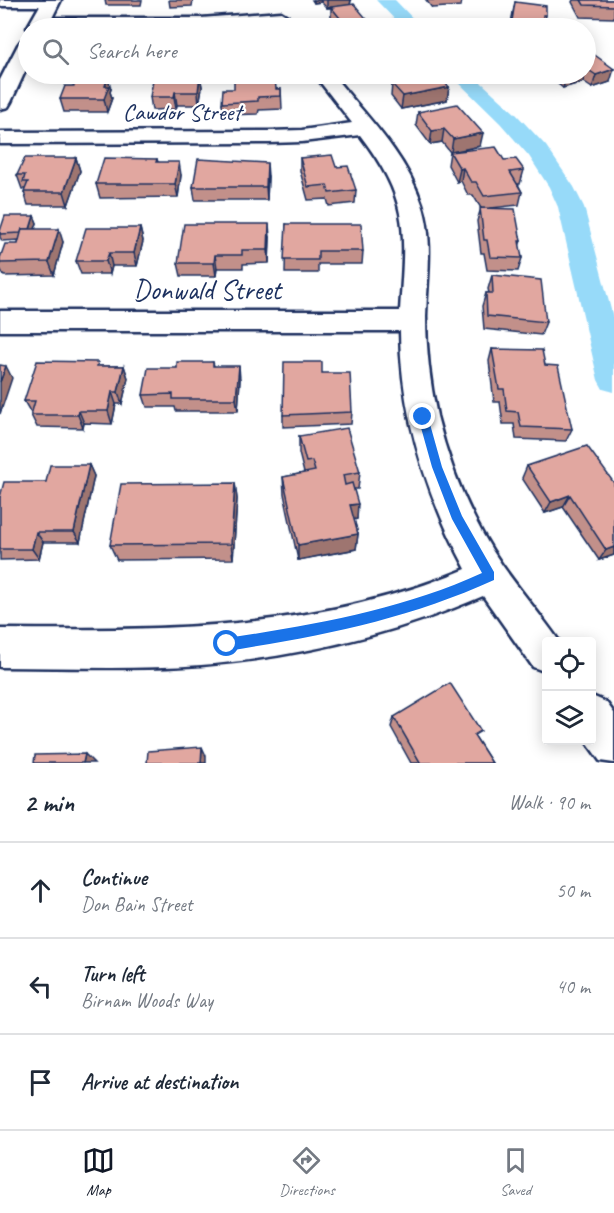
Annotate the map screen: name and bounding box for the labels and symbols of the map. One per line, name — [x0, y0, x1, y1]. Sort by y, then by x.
street label: Cawdor Street — [123, 97, 244, 127]
street label: Donwald Street — [133, 272, 284, 307]
route end — [409, 403, 435, 429]
route start — [213, 630, 239, 656]

